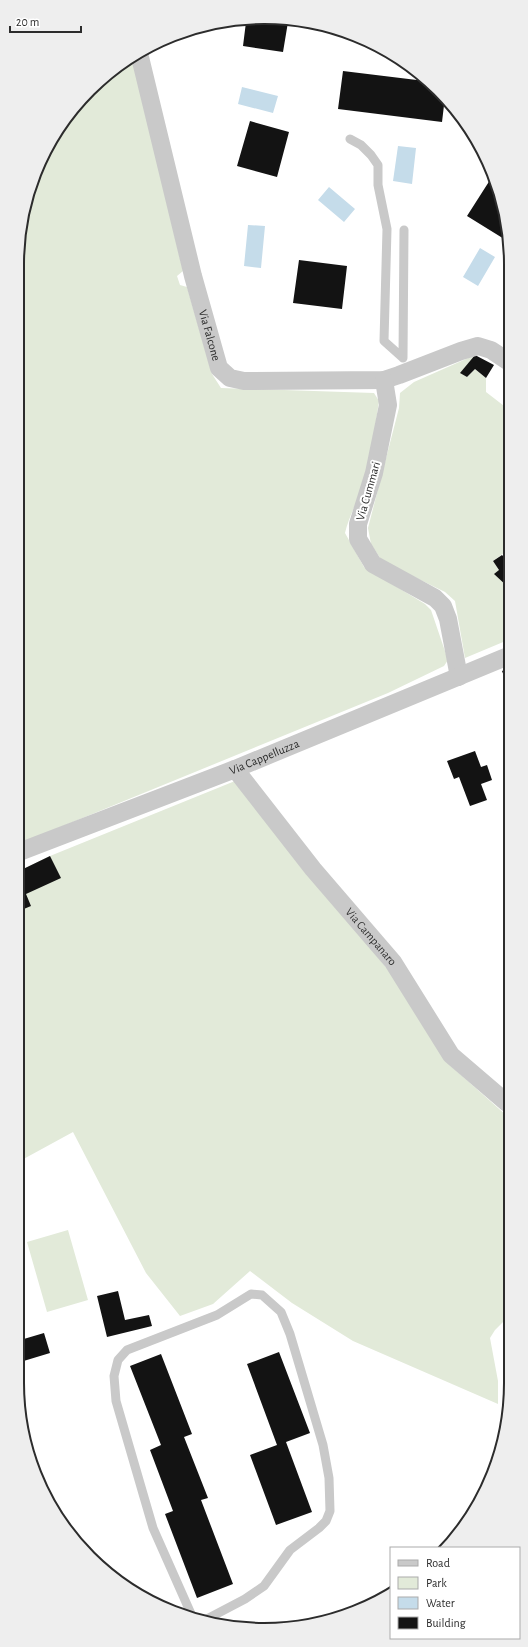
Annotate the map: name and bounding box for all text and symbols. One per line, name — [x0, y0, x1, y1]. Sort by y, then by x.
scale bar — [10, 8, 81, 34]
text: 20 m — [16, 16, 39, 28]
street label: Via Falcone — [197, 308, 223, 362]
street label: Via Cummari — [354, 460, 382, 522]
street label: Via Cappelluzza — [228, 737, 301, 777]
street label: Via Campanaro — [343, 906, 399, 968]
legend — [390, 1547, 520, 1639]
text: Road — [426, 1557, 450, 1569]
text: Park — [426, 1577, 447, 1589]
text: Water — [426, 1597, 455, 1609]
text: Building — [426, 1617, 466, 1629]

